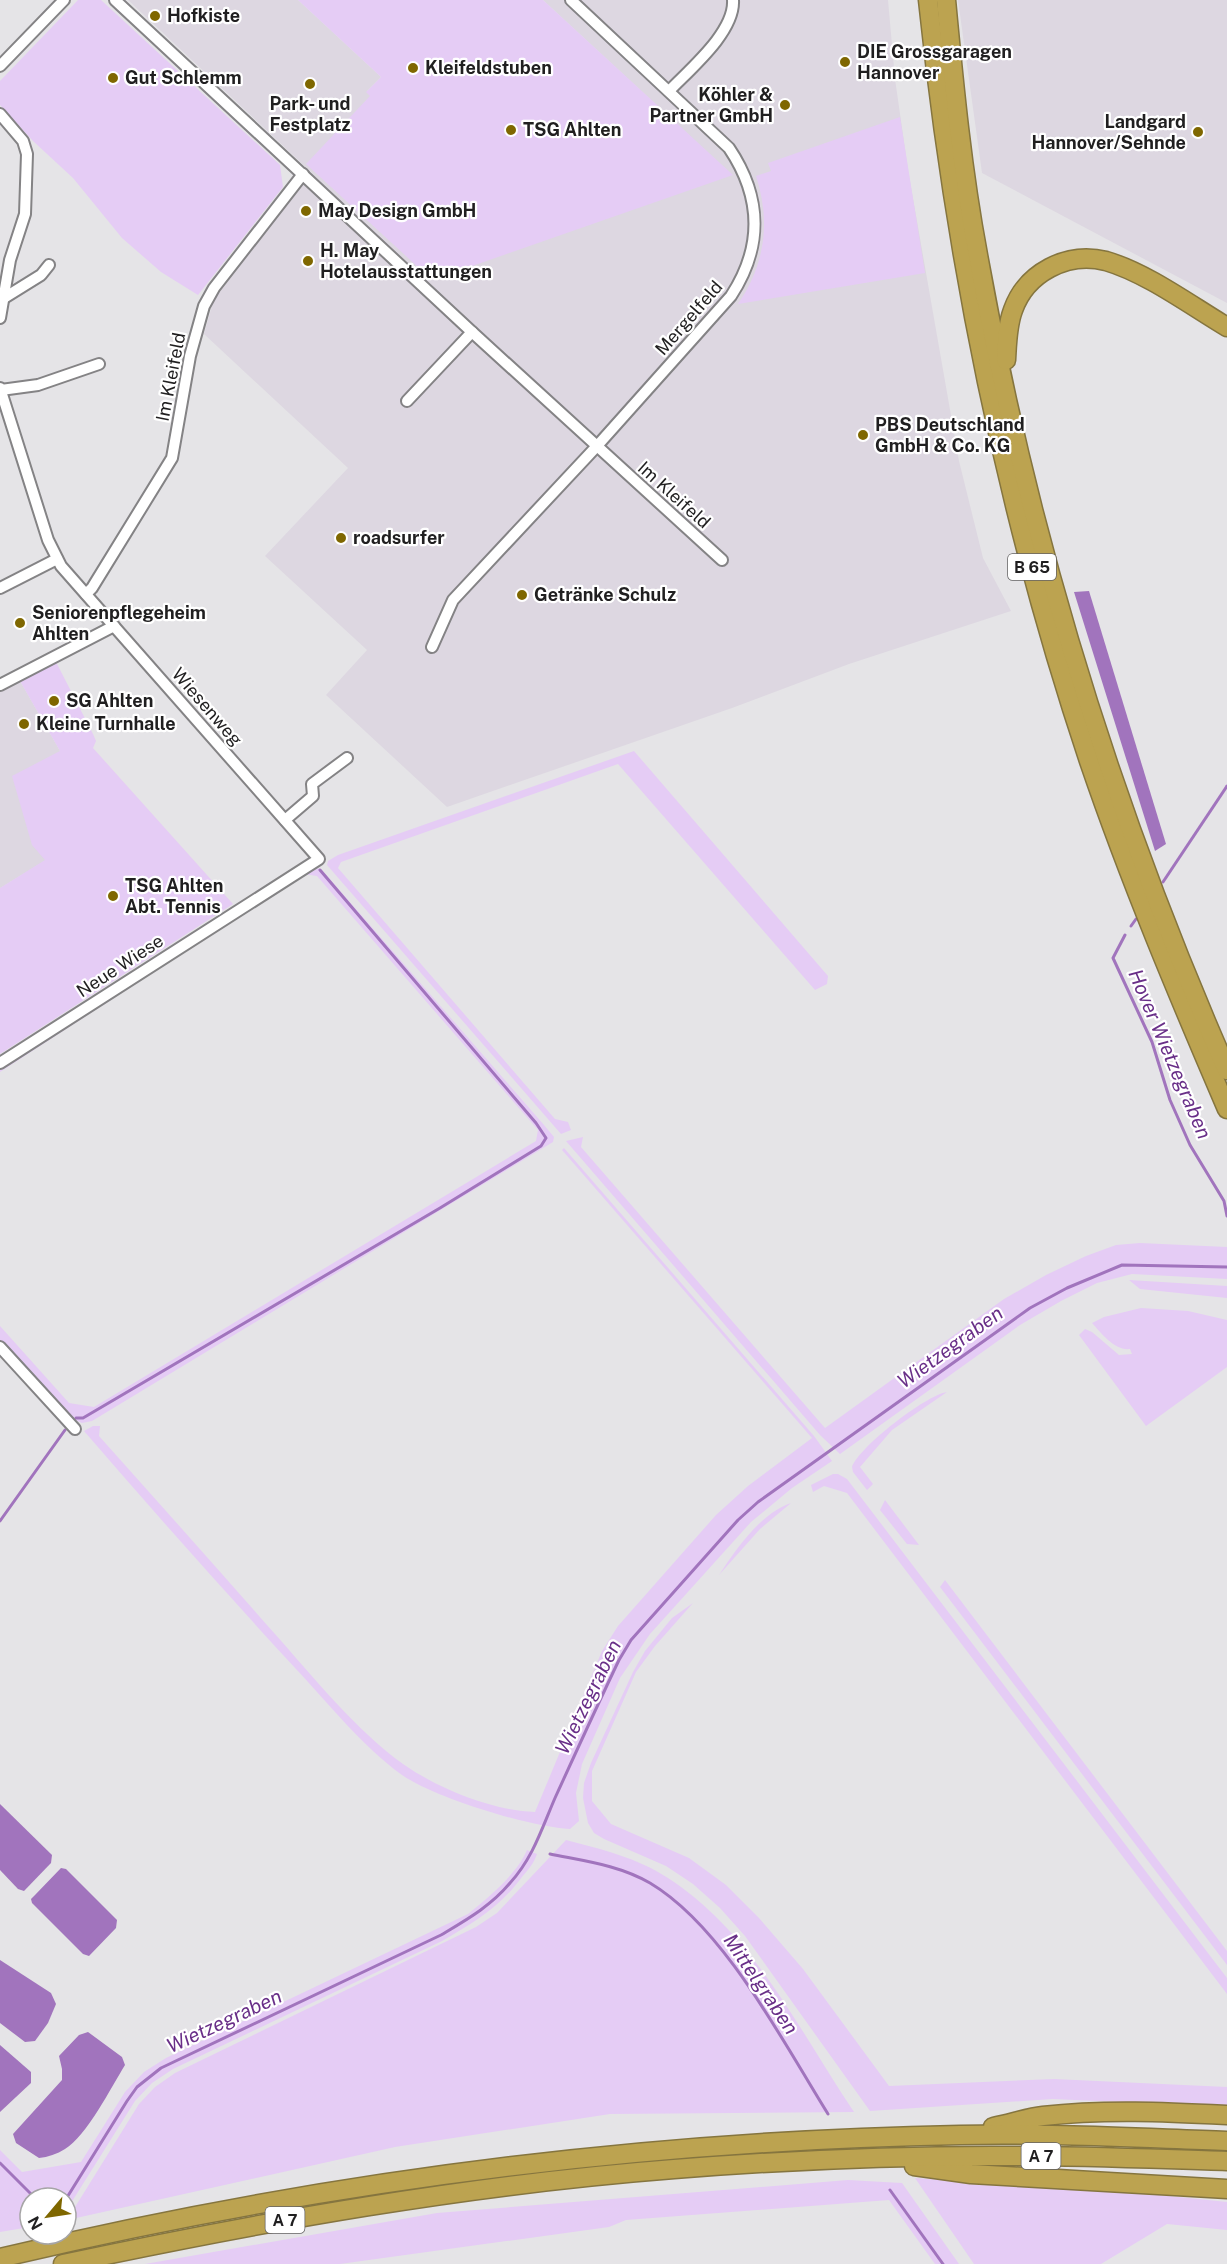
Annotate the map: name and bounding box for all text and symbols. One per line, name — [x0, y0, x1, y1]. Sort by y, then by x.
place label: Hofkiste — [167, 5, 240, 26]
marker: Hofkiste — [148, 9, 162, 23]
place label: DIE Grossgaragen Hannover — [857, 41, 1012, 83]
marker: DIE Grossgaragen Hannover — [838, 55, 852, 69]
place label: Kleifeldstuben — [425, 57, 552, 78]
marker: Kleifeldstuben — [406, 61, 420, 75]
place label: Gut Schlemm — [125, 67, 242, 88]
marker: Gut Schlemm — [106, 71, 120, 85]
marker: Park- und Festplatz — [303, 77, 317, 91]
place label: Köhler & Partner GmbH — [650, 84, 773, 126]
place label: Park- und Festplatz — [270, 93, 351, 135]
marker: Köhler & Partner GmbH — [778, 98, 792, 112]
place label: Landgard Hannover/Sehnde — [1031, 111, 1186, 153]
place label: TSG Ahlten — [523, 119, 621, 140]
marker: TSG Ahlten — [504, 123, 518, 137]
marker: Landgard Hannover/Sehnde — [1191, 125, 1205, 139]
place label: May Design GmbH — [318, 200, 476, 221]
marker: May Design GmbH — [299, 204, 313, 218]
place label: H. May Hotelausstattungen — [320, 240, 492, 282]
marker: H. May Hotelausstattungen — [301, 254, 315, 268]
street label: Mergelfeld — [651, 276, 727, 359]
street label: Im Kleifeld — [152, 331, 189, 423]
place label: PBS Deutschland GmbH & Co. KG — [875, 414, 1025, 456]
marker: PBS Deutschland GmbH & Co. KG — [856, 428, 870, 442]
street label: Im Kleifeld — [634, 457, 715, 533]
place label: roadsurfer — [353, 527, 445, 548]
marker: roadsurfer — [334, 531, 348, 545]
road number: B 65 — [1008, 554, 1056, 580]
place label: Getränke Schulz — [534, 584, 676, 605]
marker: Getränke Schulz — [515, 588, 529, 602]
place label: Seniorenpflegeheim Ahlten — [32, 602, 206, 644]
marker: Seniorenpflegeheim Ahlten — [13, 616, 27, 630]
street label: Wiesenweg — [168, 663, 247, 750]
place label: SG Ahlten — [66, 690, 153, 711]
marker: SG Ahlten — [47, 694, 61, 708]
place label: Kleine Turnhalle — [36, 713, 176, 734]
marker: Kleine Turnhalle — [17, 717, 31, 731]
place label: TSG Ahlten Abt. Tennis — [125, 875, 223, 917]
marker: TSG Ahlten Abt. Tennis — [106, 889, 120, 903]
street label: Neue Wiese — [72, 930, 167, 1001]
water label: Hover Wietzegraben — [1123, 966, 1217, 1142]
water label: Wietzegraben — [893, 1301, 1007, 1393]
water label: Wietzegraben — [550, 1636, 626, 1758]
water label: Mittelgraben — [719, 1929, 803, 2039]
water label: Wietzegraben — [163, 1984, 285, 2058]
road number: A 7 — [1022, 2143, 1060, 2169]
north arrow — [18, 2186, 78, 2246]
road number: A 7 — [266, 2207, 304, 2233]
text: N — [24, 2213, 47, 2233]

